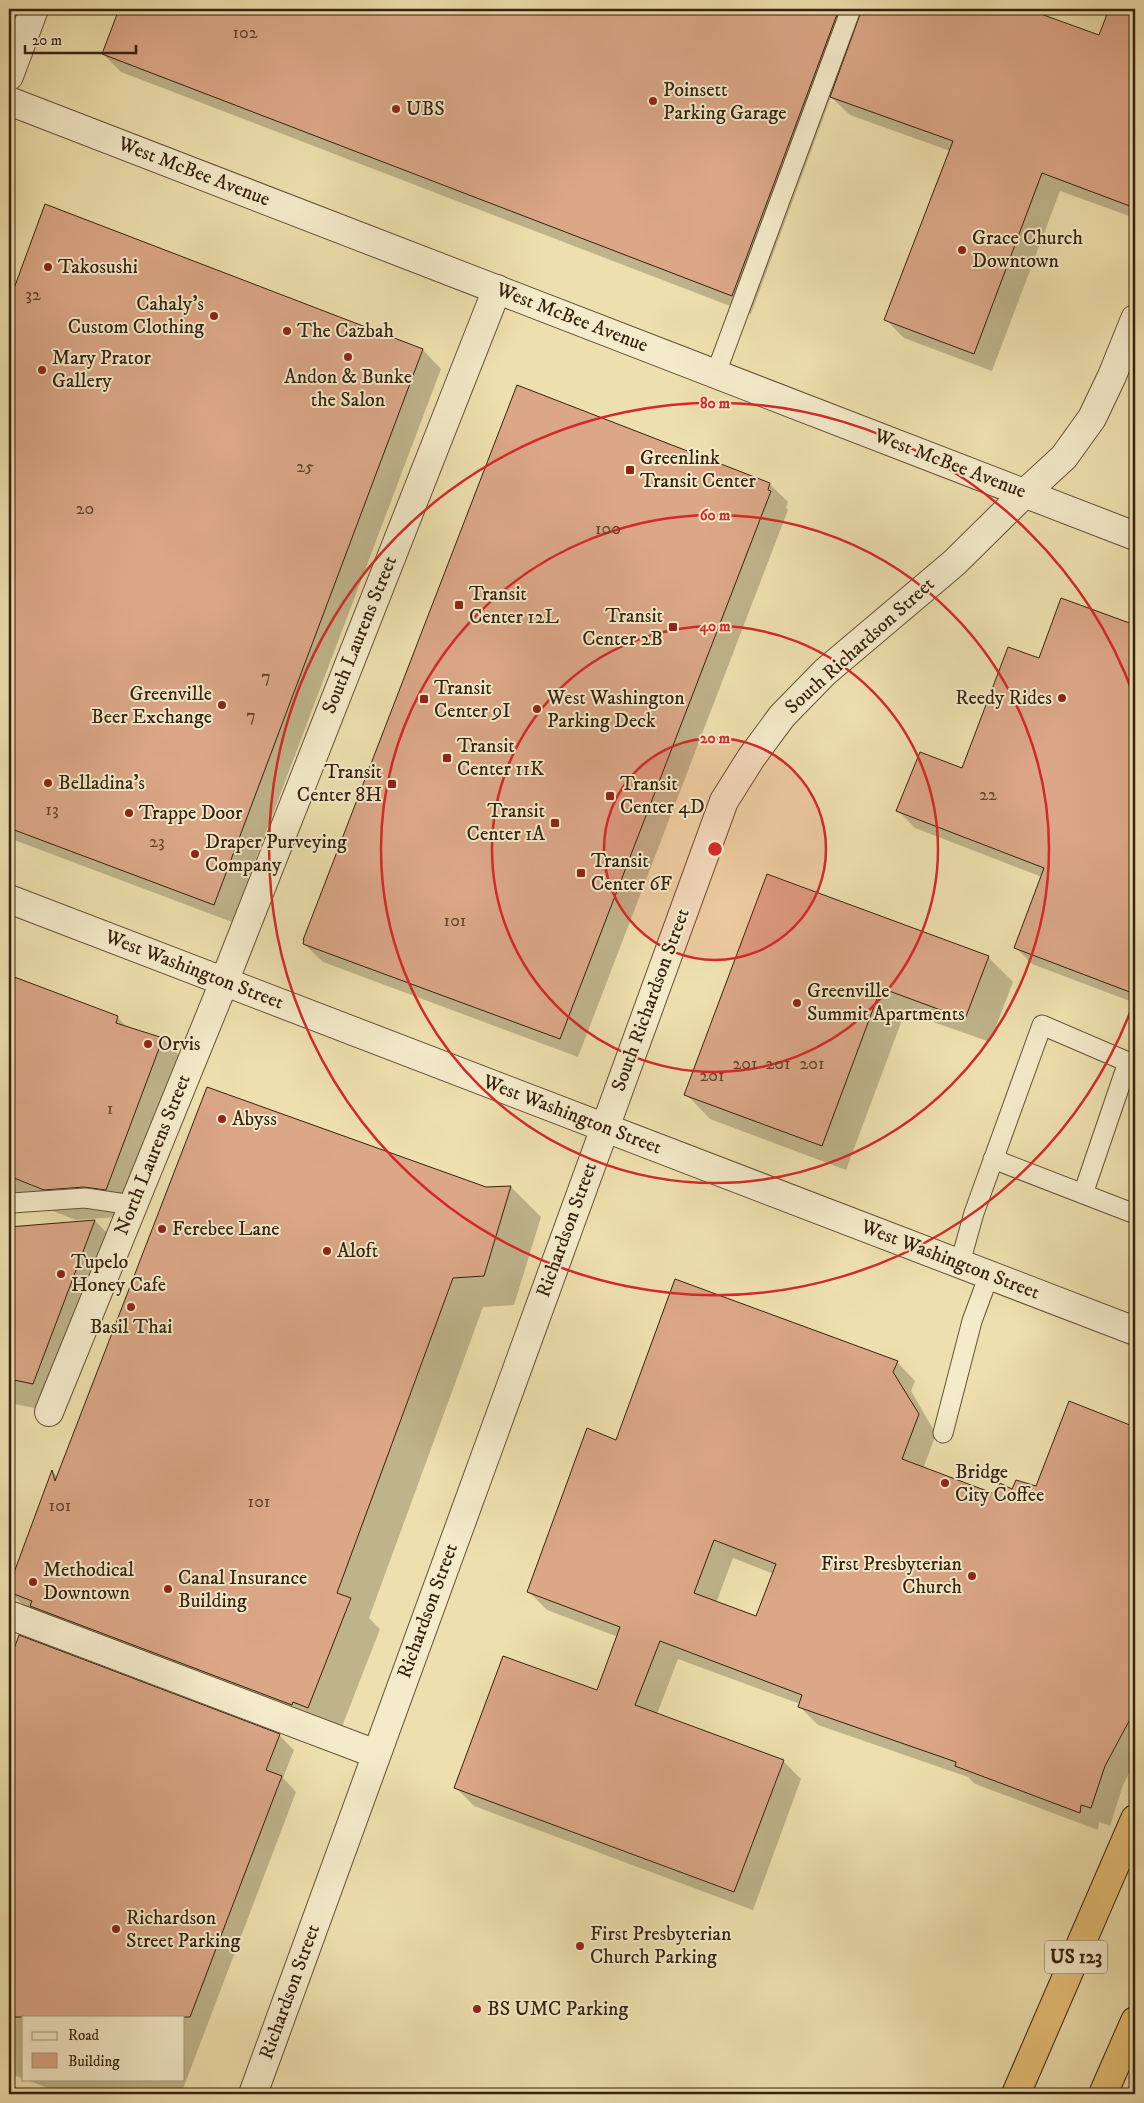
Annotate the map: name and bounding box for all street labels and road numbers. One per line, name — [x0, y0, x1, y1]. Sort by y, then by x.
street label: West McBee Avenue — [114, 131, 274, 212]
street label: West McBee Avenue — [492, 277, 652, 358]
street label: West McBee Avenue — [870, 423, 1030, 504]
street label: South Laurens Street — [317, 552, 403, 718]
street label: South Richardson Street — [780, 572, 940, 720]
street label: South Richardson Street — [606, 905, 696, 1095]
street label: West Washington Street — [100, 924, 287, 1016]
street label: West Washington Street — [478, 1069, 665, 1161]
street label: North Laurens Street — [109, 1071, 197, 1239]
street label: Richardson Street — [531, 1159, 603, 1301]
street label: West Washington Street — [856, 1214, 1043, 1306]
street label: Richardson Street — [392, 1540, 464, 1682]
street label: Richardson Street — [254, 1921, 326, 2063]
road number: US 123 — [1045, 1940, 1107, 1974]

